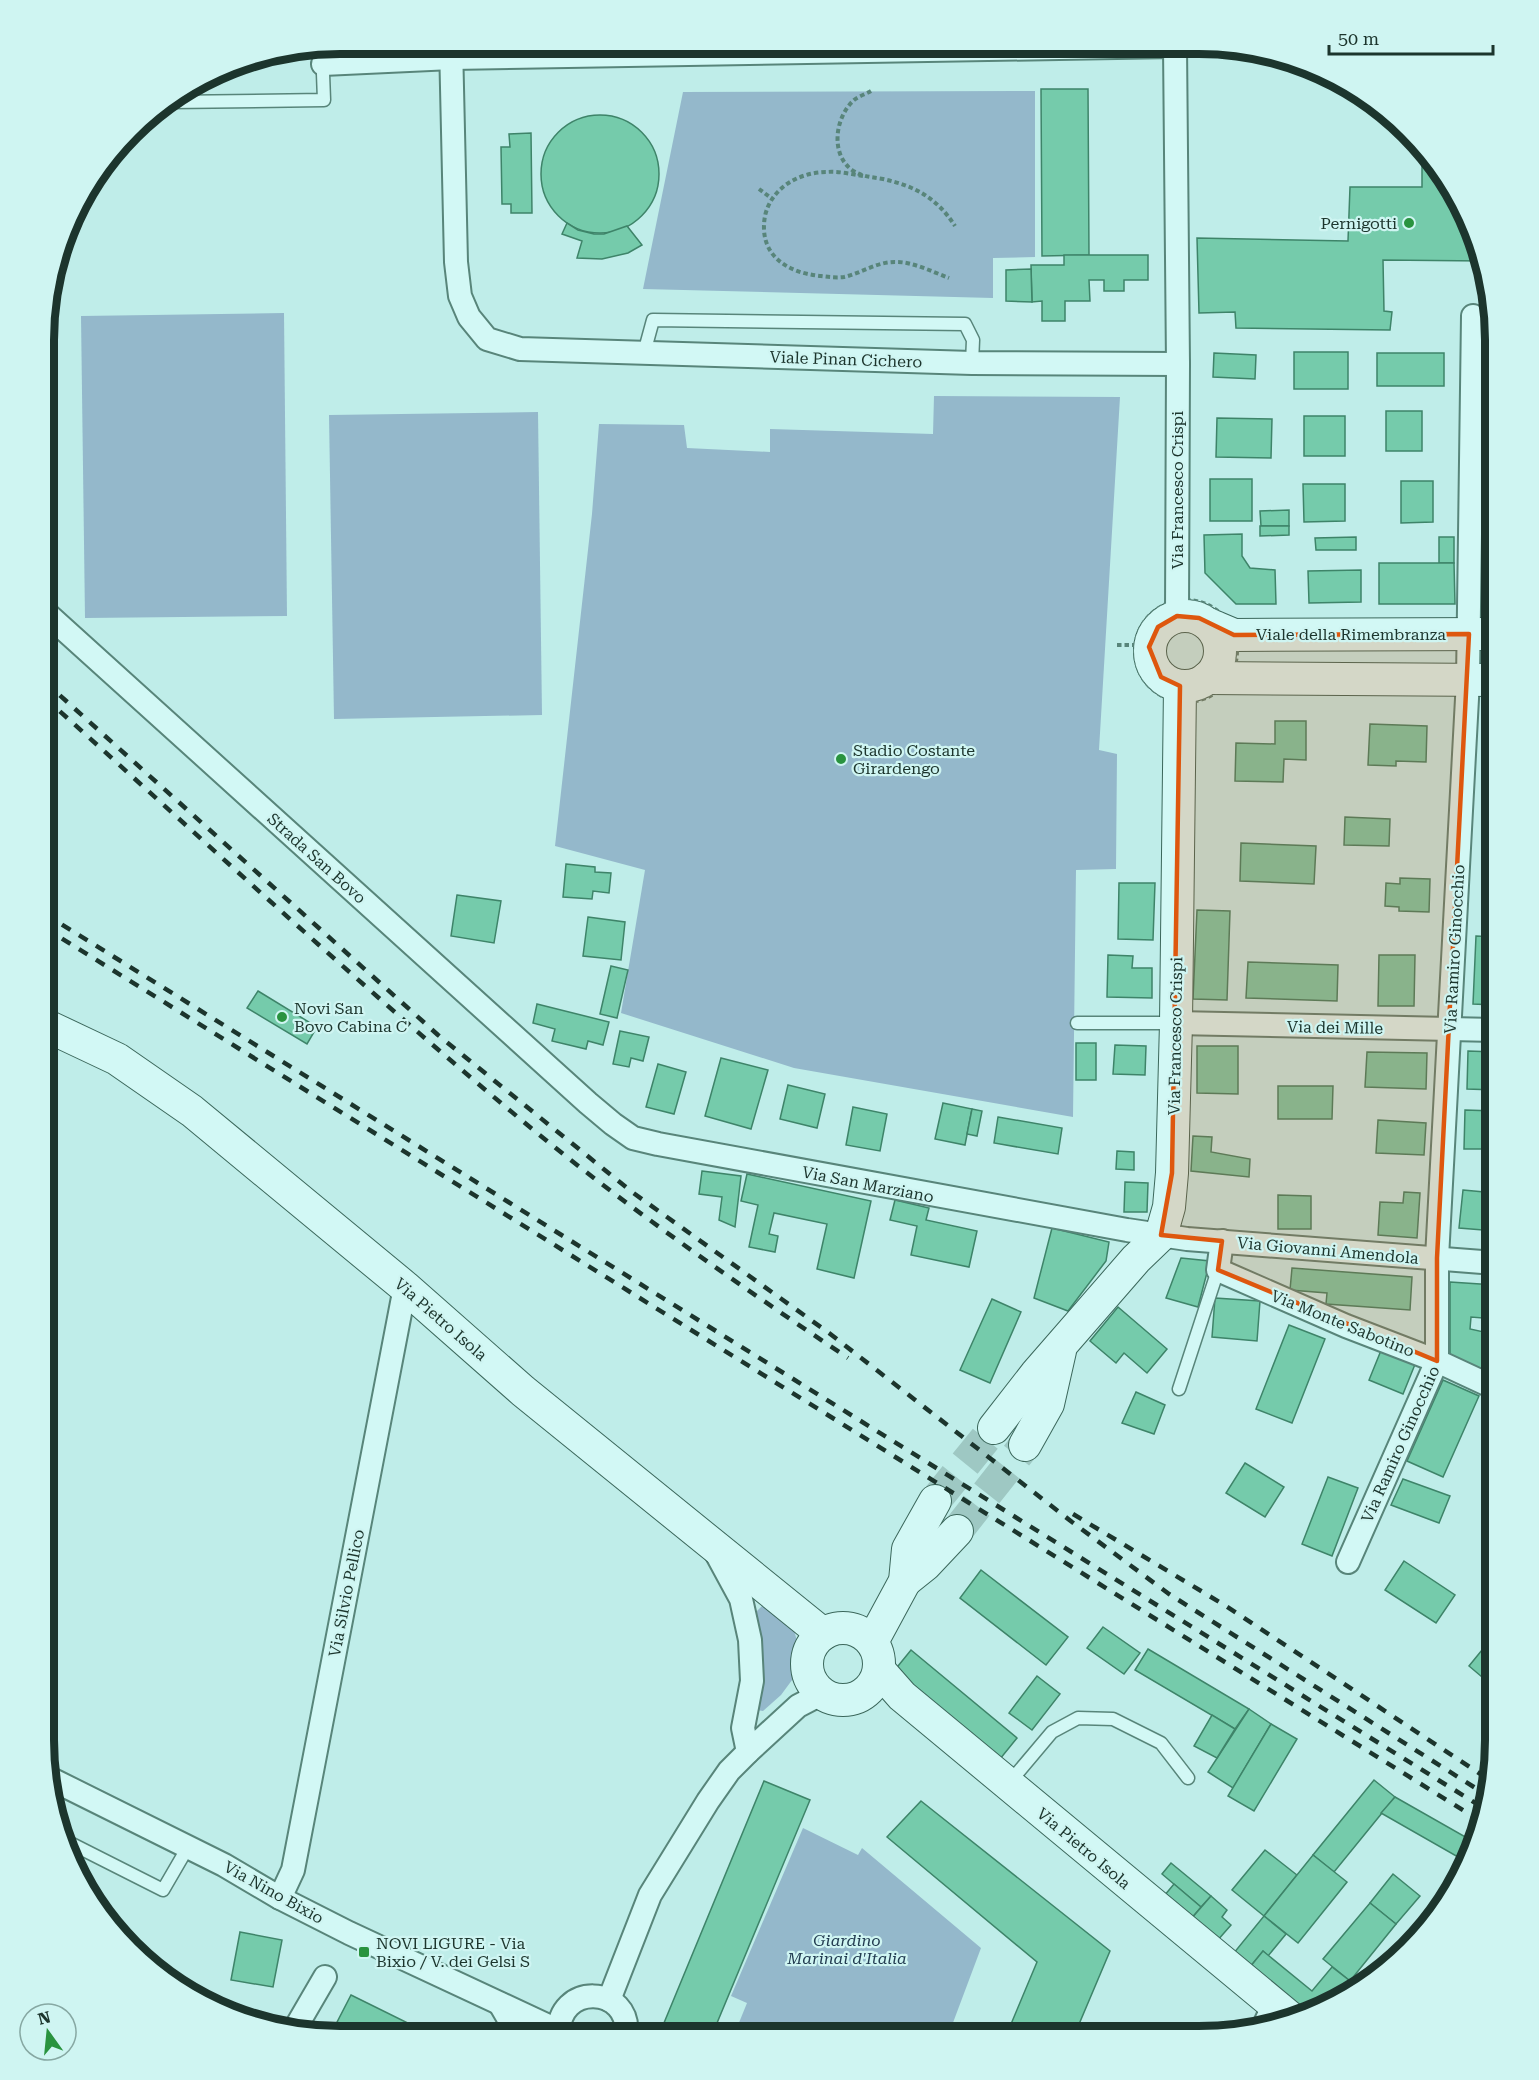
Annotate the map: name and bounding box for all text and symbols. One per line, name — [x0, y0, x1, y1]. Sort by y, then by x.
scale bar — [1329, 18, 1492, 56]
text: 50 m — [1338, 28, 1379, 49]
place label: Pernigotti — [1321, 214, 1397, 233]
marker: Pernigotti — [1402, 216, 1416, 230]
street label: Viale Pinan Cichero — [769, 347, 923, 372]
street label: Via Francesco Crispi — [1168, 411, 1187, 569]
street label: Viale della Rimembranza — [1256, 625, 1446, 644]
place label: Stadio Costante Girardengo — [853, 741, 975, 778]
marker: Stadio Costante Girardengo — [834, 752, 848, 766]
street label: Strada San Bovo — [264, 809, 370, 908]
street label: Via Ramiro Ginocchio — [1441, 864, 1468, 1034]
street label: Via Francesco Crispi — [1165, 957, 1186, 1115]
place label: Novi San Bovo Cabina C — [294, 999, 407, 1036]
marker: Novi San Bovo Cabina C — [275, 1010, 289, 1024]
street label: Via dei Mille — [1287, 1017, 1383, 1038]
street label: Via San Marziano — [800, 1162, 936, 1207]
street label: Via Giovanni Amendola — [1236, 1233, 1420, 1268]
street label: Via Pietro Isola — [390, 1274, 491, 1365]
street label: Via Monte Sabotino — [1268, 1286, 1417, 1361]
street label: Via Ramiro Ginocchio — [1357, 1363, 1444, 1525]
street label: Via Silvio Pellico — [325, 1528, 368, 1659]
street label: Via Pietro Isola — [1033, 1804, 1135, 1893]
street label: Via Nino Bixio — [221, 1857, 327, 1928]
park label: Giardino Marinai d'Italia — [786, 1931, 907, 1968]
place label: NOVI LIGURE - Via Bixio / V. dei Gelsi S — [376, 1934, 530, 1971]
marker: NOVI LIGURE - Via Bixio / V. dei Gelsi S — [357, 1945, 371, 1959]
north arrow — [18, 2002, 78, 2062]
text: N — [36, 2007, 53, 2029]

